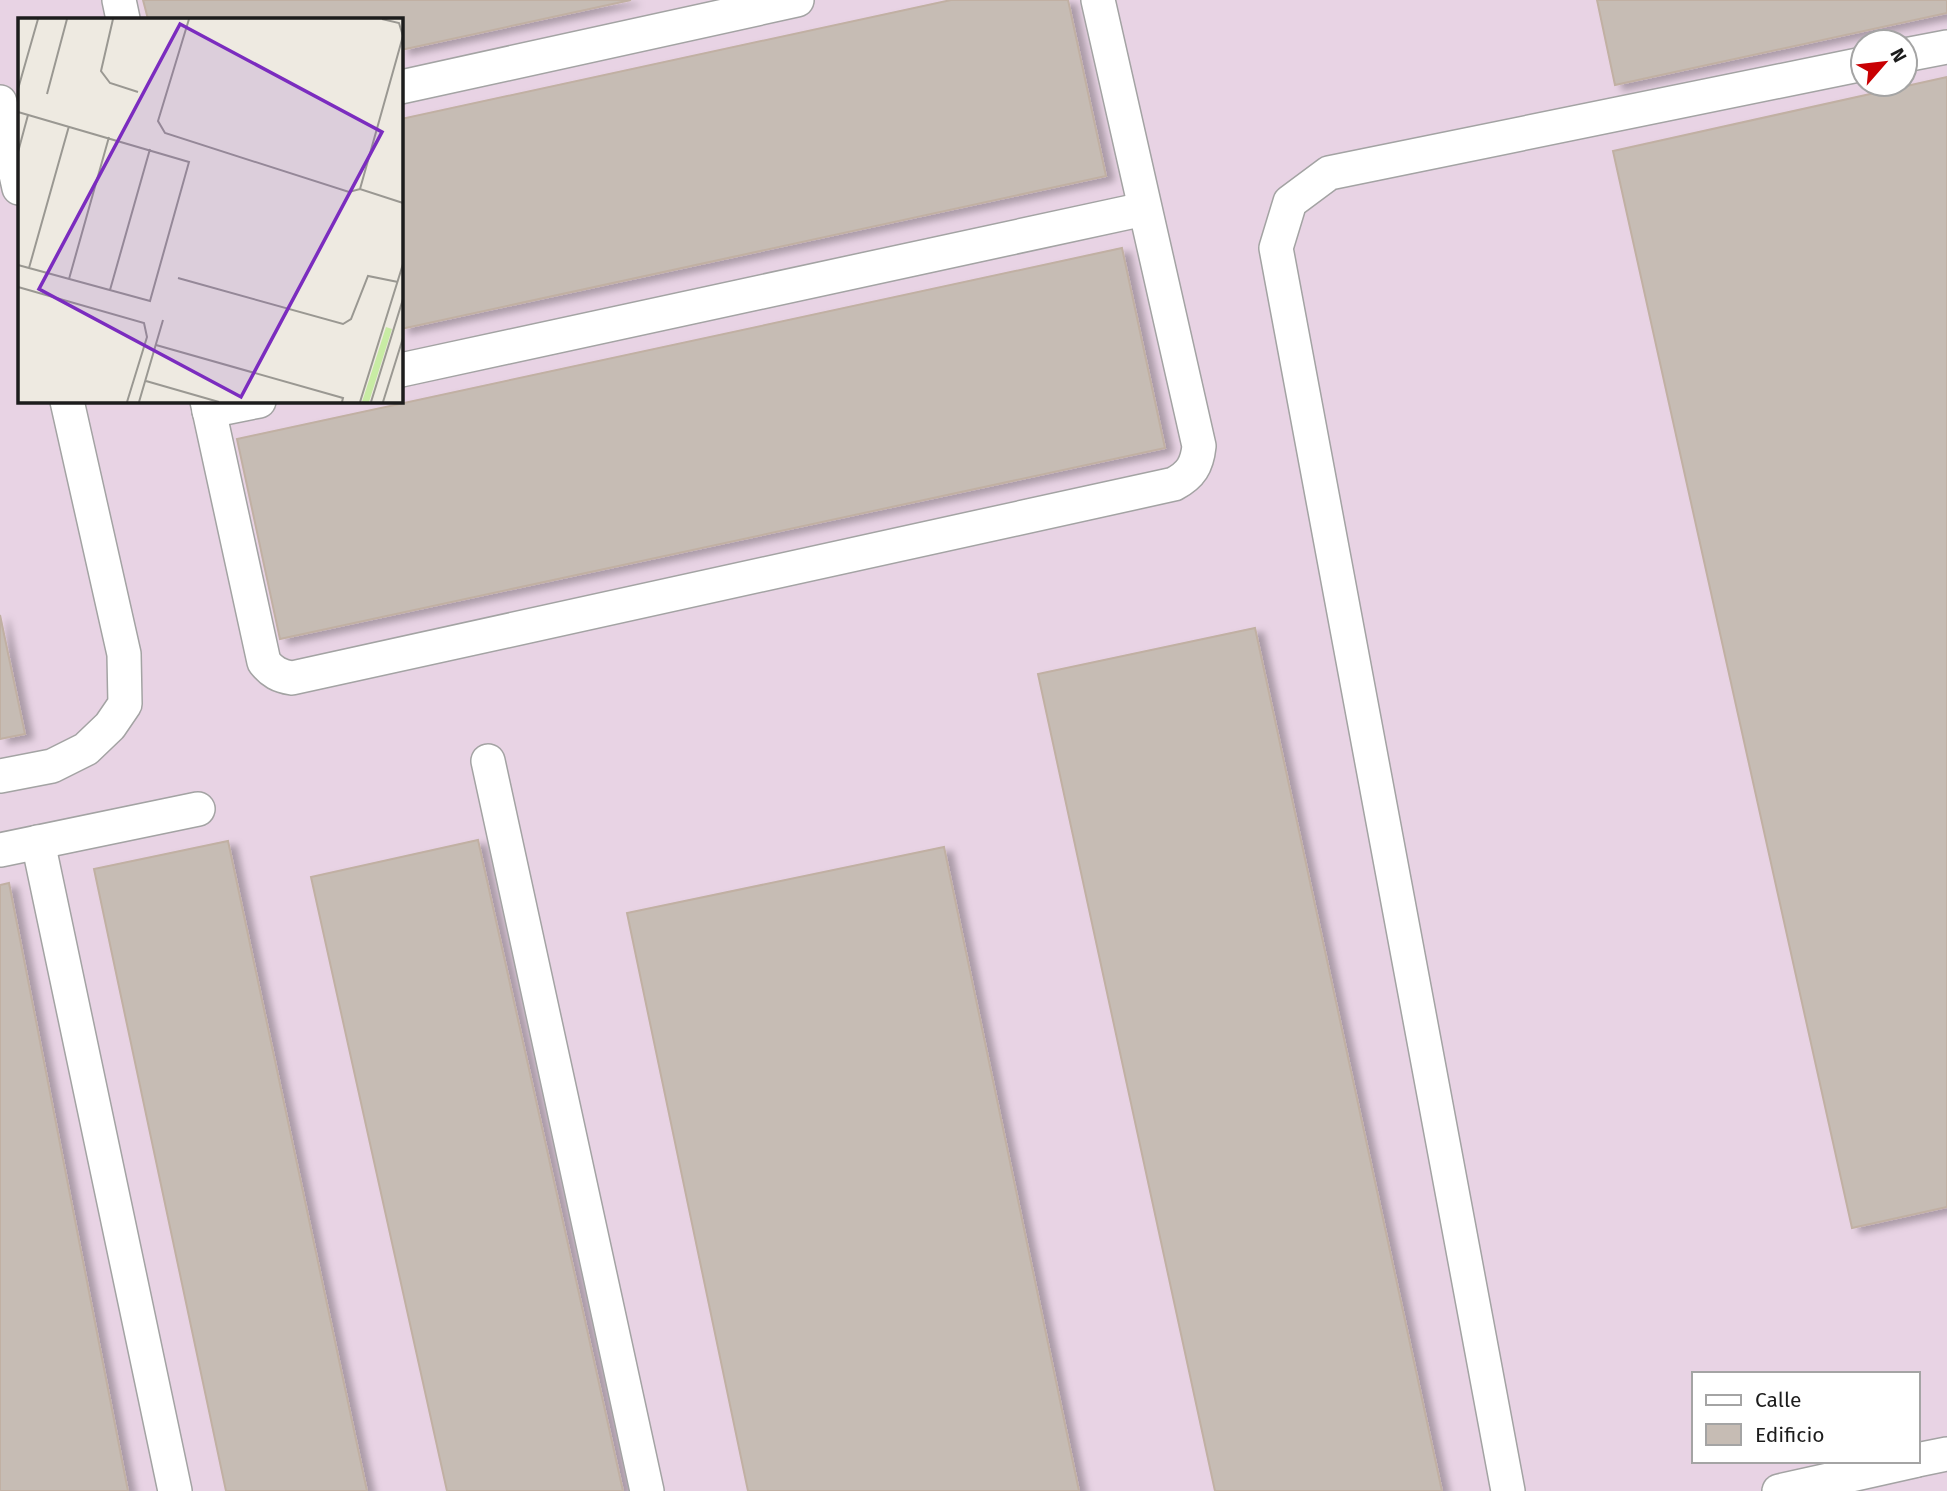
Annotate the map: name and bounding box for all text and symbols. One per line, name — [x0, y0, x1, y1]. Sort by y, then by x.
inset map — [18, 18, 402, 402]
north arrow — [1849, 28, 1919, 98]
text: N — [1885, 44, 1912, 66]
legend — [1692, 1372, 1919, 1463]
text: Calle — [1755, 1387, 1801, 1413]
text: Edificio — [1755, 1422, 1825, 1448]

